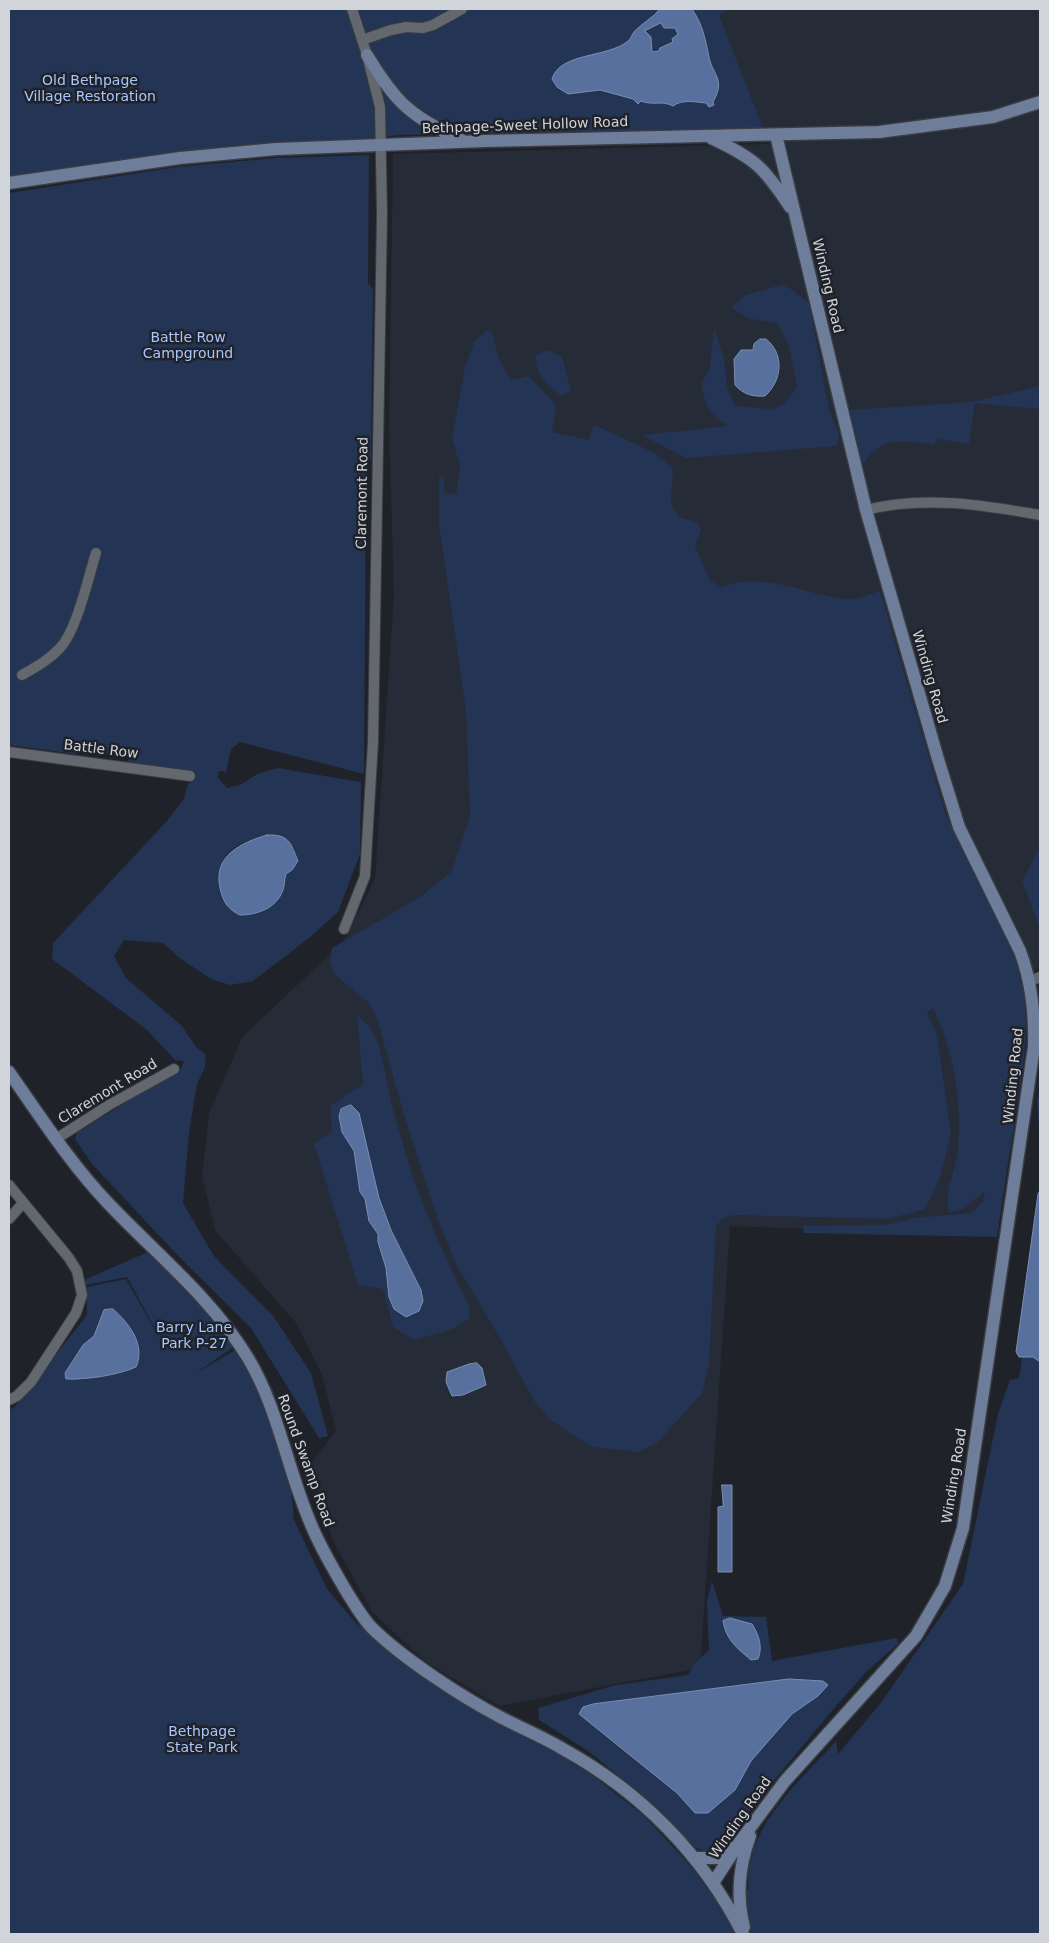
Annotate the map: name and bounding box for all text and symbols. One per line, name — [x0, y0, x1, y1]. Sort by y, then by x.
park label: Old Bethpage Village Restoration — [24, 73, 156, 105]
street label: Bethpage-Sweet Hollow Road — [421, 114, 629, 138]
street label: Winding Road — [808, 237, 846, 335]
park label: Battle Row Campground — [143, 330, 233, 362]
street label: Claremont Road — [354, 437, 372, 549]
street label: Winding Road — [908, 628, 950, 726]
street label: Battle Row — [63, 737, 139, 763]
street label: Winding Road — [1001, 1027, 1027, 1125]
street label: Claremont Road — [55, 1056, 161, 1128]
park label: Barry Lane Park P-27 — [156, 1320, 232, 1352]
street label: Round Swamp Road — [273, 1392, 337, 1530]
street label: Winding Road — [939, 1427, 971, 1525]
park label: Bethpage State Park — [166, 1724, 238, 1756]
street label: Winding Road — [706, 1774, 776, 1862]

